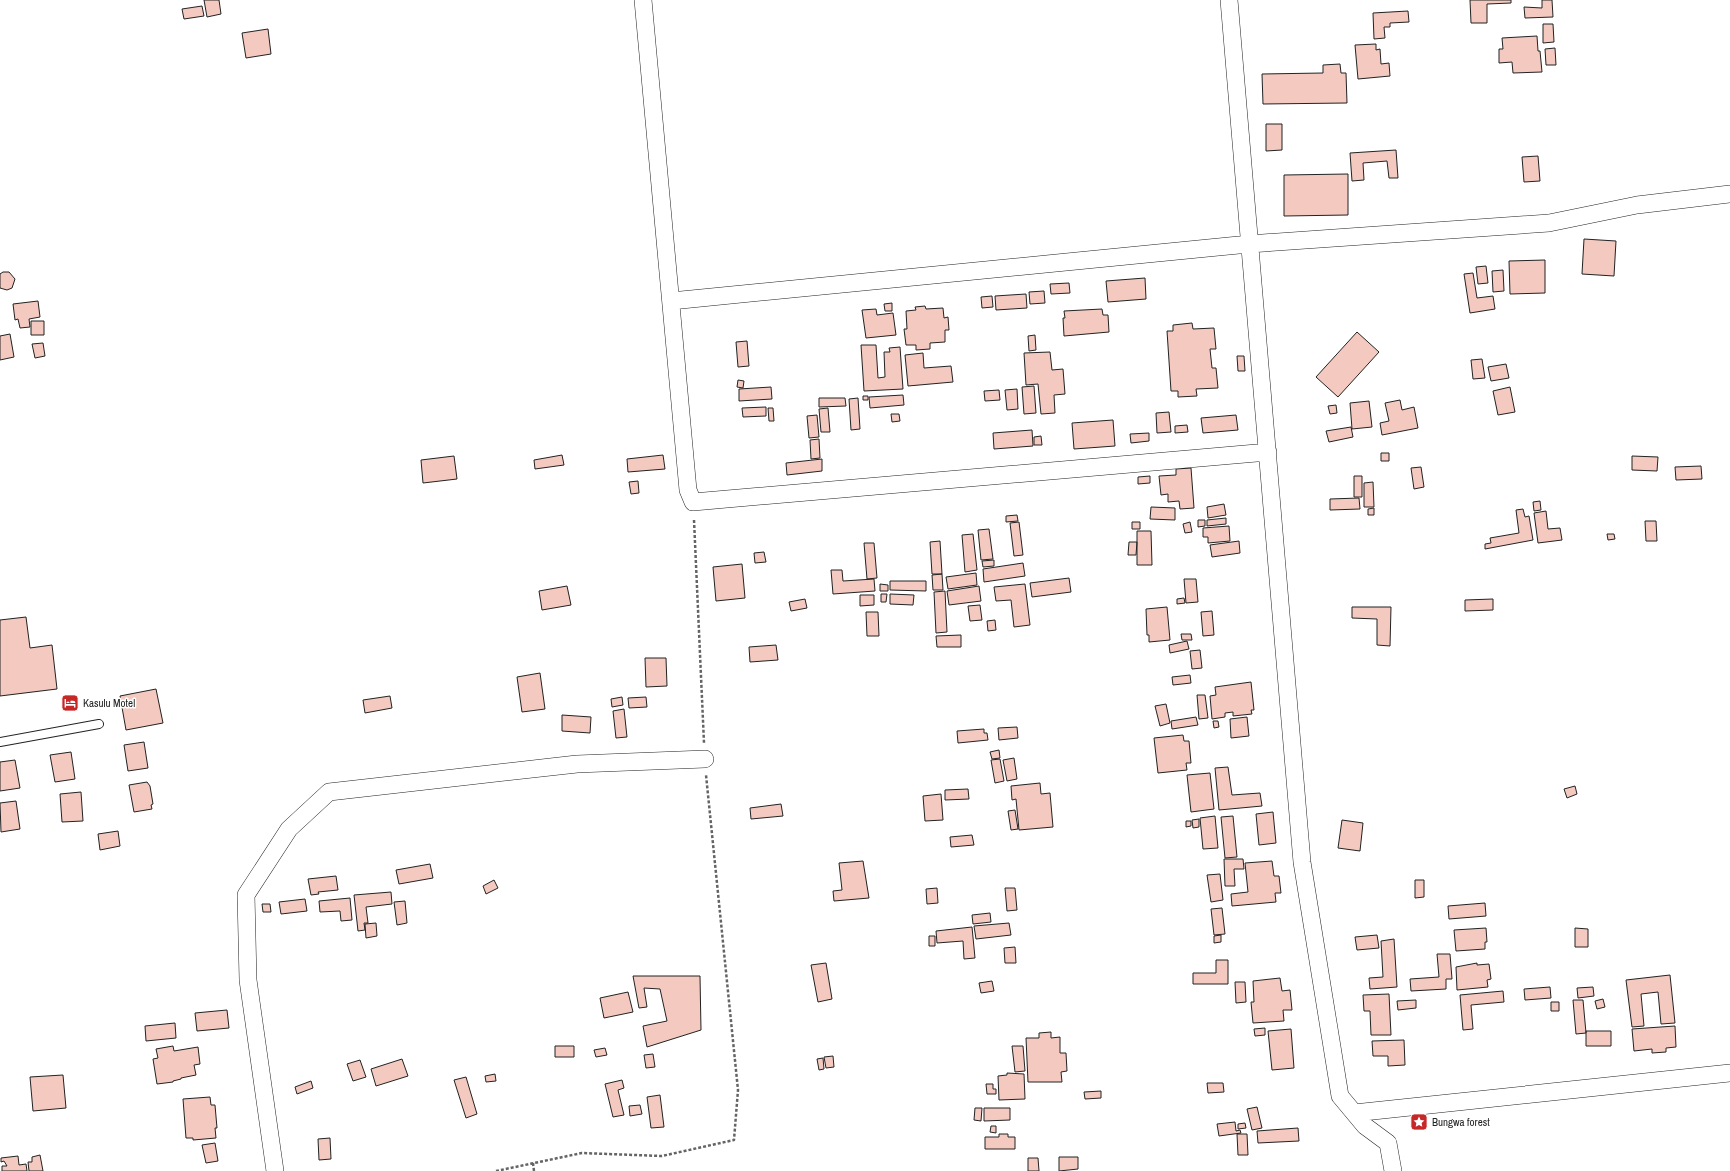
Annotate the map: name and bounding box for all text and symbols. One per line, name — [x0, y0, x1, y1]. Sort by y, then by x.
hotel icon: Kasulu Motel — [60, 693, 80, 713]
place label: Kasulu Motel — [83, 696, 135, 710]
place icon: Bungwa forest — [1409, 1112, 1429, 1132]
place label: Bungwa forest — [1432, 1115, 1490, 1129]

